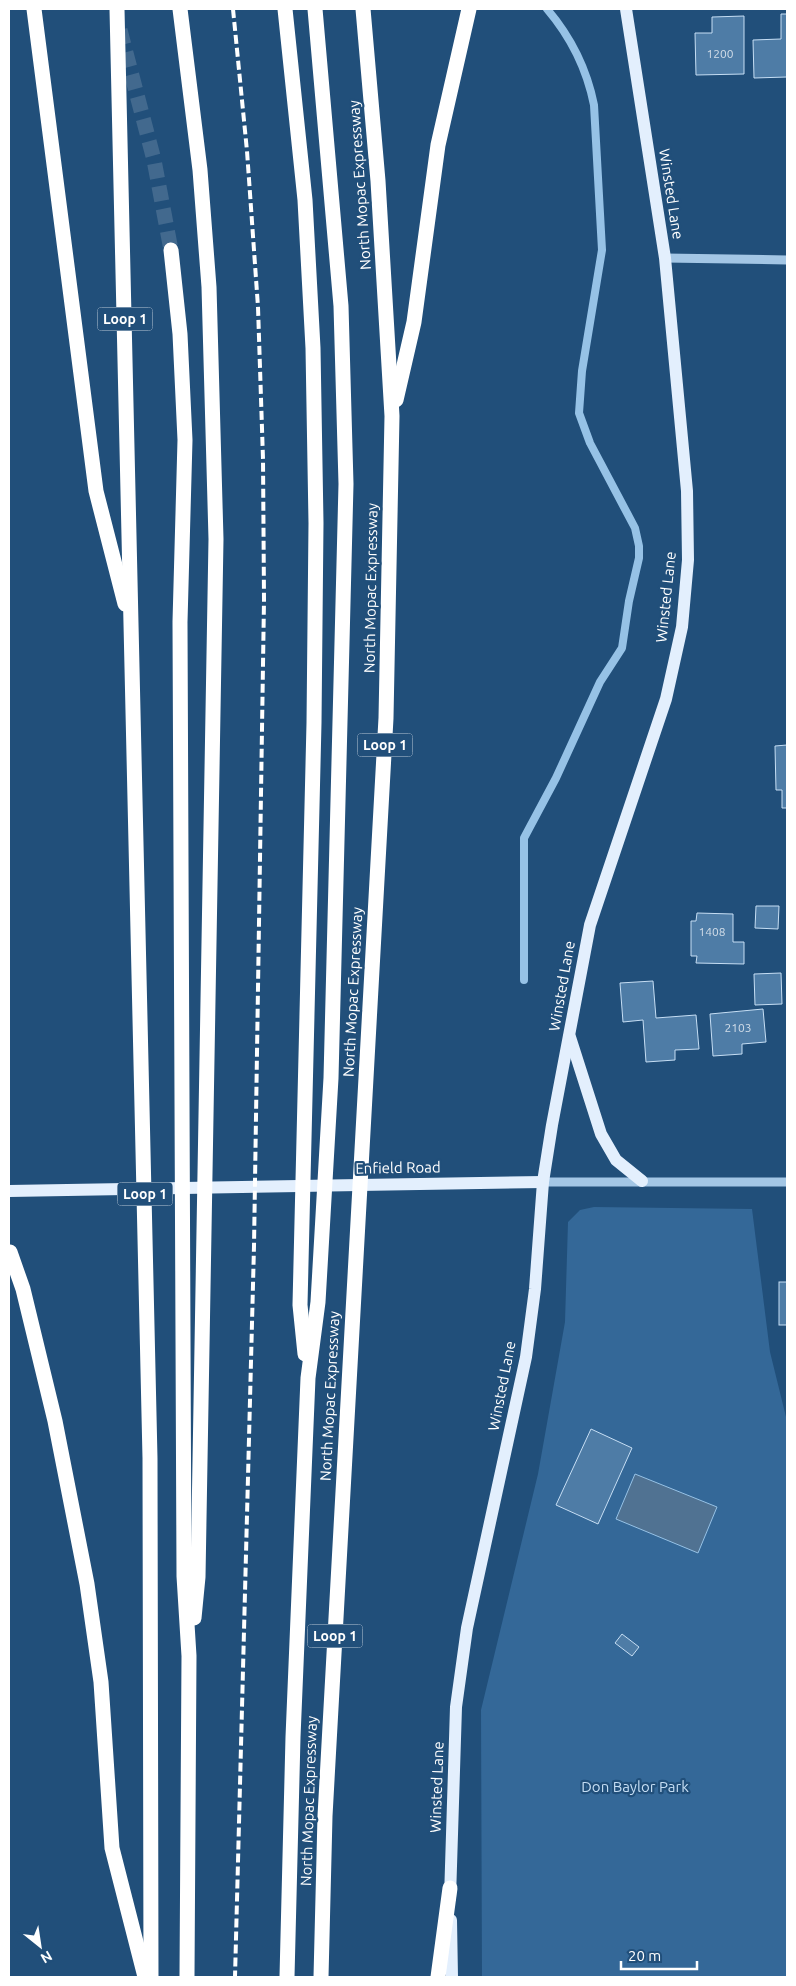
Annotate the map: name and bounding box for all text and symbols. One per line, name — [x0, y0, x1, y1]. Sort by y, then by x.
house number: 1200 — [706, 47, 734, 60]
street label: North Mopac Expressway — [345, 100, 374, 271]
street label: Winsted Lane — [656, 147, 687, 240]
road number: Loop 1 — [98, 308, 152, 330]
street label: North Mopac Expressway — [361, 503, 380, 673]
street label: Winsted Lane — [652, 551, 679, 643]
road number: Loop 1 — [358, 734, 412, 756]
street label: North Mopac Expressway — [340, 907, 365, 1077]
house number: 1408 — [698, 925, 726, 938]
street label: Winsted Lane — [545, 939, 578, 1032]
house number: 2103 — [724, 1021, 752, 1034]
street label: Enfield Road — [355, 1158, 441, 1177]
road number: Loop 1 — [118, 1182, 172, 1206]
street label: North Mopac Expressway — [317, 1311, 342, 1481]
street label: Winsted Lane — [484, 1339, 519, 1432]
road number: Loop 1 — [308, 1624, 362, 1648]
street label: North Mopac Expressway — [297, 1716, 320, 1886]
street label: Winsted Lane — [426, 1741, 447, 1833]
park label: Don Baylor Park — [581, 1778, 689, 1795]
north arrow — [15, 1921, 65, 1971]
scale bar — [621, 1938, 697, 1970]
text: 20 m — [628, 1947, 661, 1964]
text: N — [38, 1948, 55, 1967]

